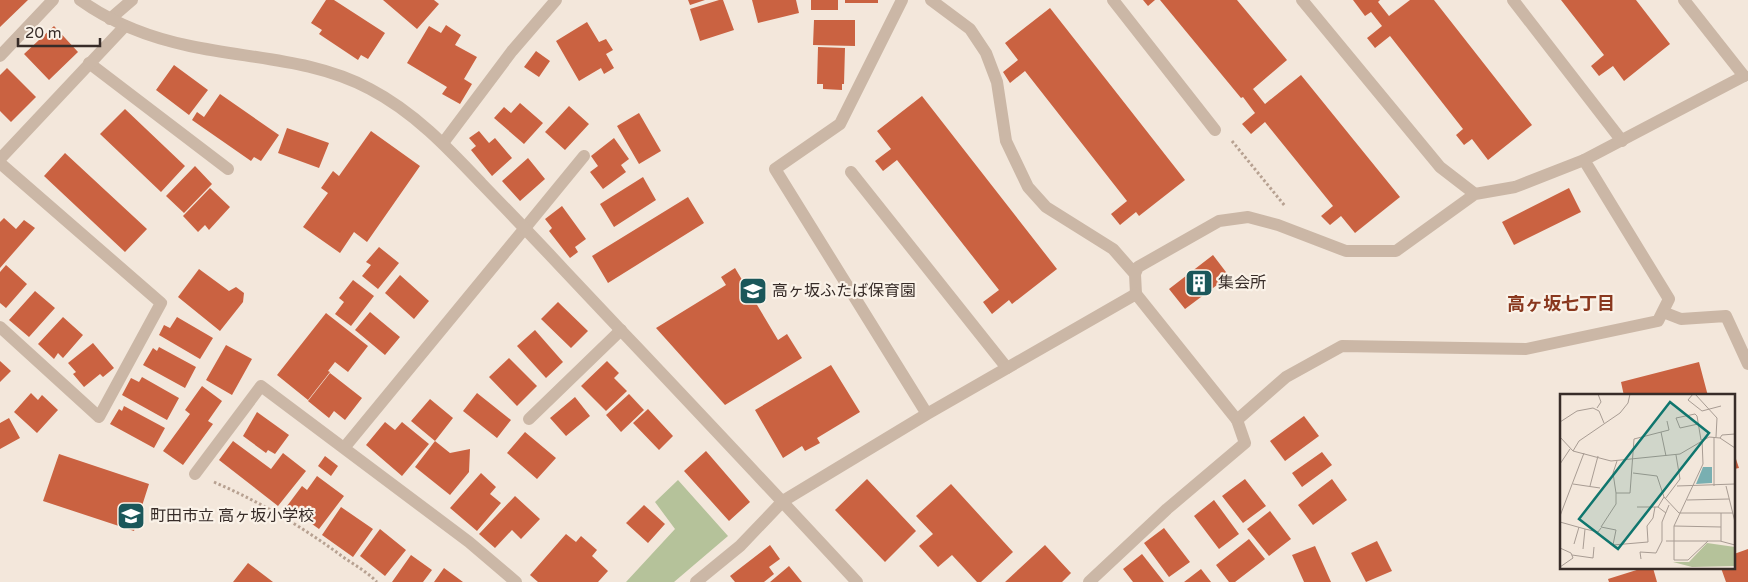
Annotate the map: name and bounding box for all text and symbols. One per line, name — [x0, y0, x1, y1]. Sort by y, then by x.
scale bar — [18, 15, 100, 47]
text: 20 m — [25, 24, 62, 42]
building icon: 集会所 — [1184, 268, 1214, 298]
place label: 集会所 — [1218, 273, 1266, 293]
school or university icon: 高ヶ坂ふたば保育園 — [738, 276, 768, 306]
place label: 高ヶ坂ふたば保育園 — [772, 281, 916, 301]
district label: 高ヶ坂七丁目 — [1507, 293, 1615, 315]
inset map — [1560, 394, 1736, 570]
school or university icon: 町田市立 高ヶ坂小学校 — [116, 501, 146, 531]
place label: 町田市立 高ヶ坂小学校 — [150, 506, 314, 526]

